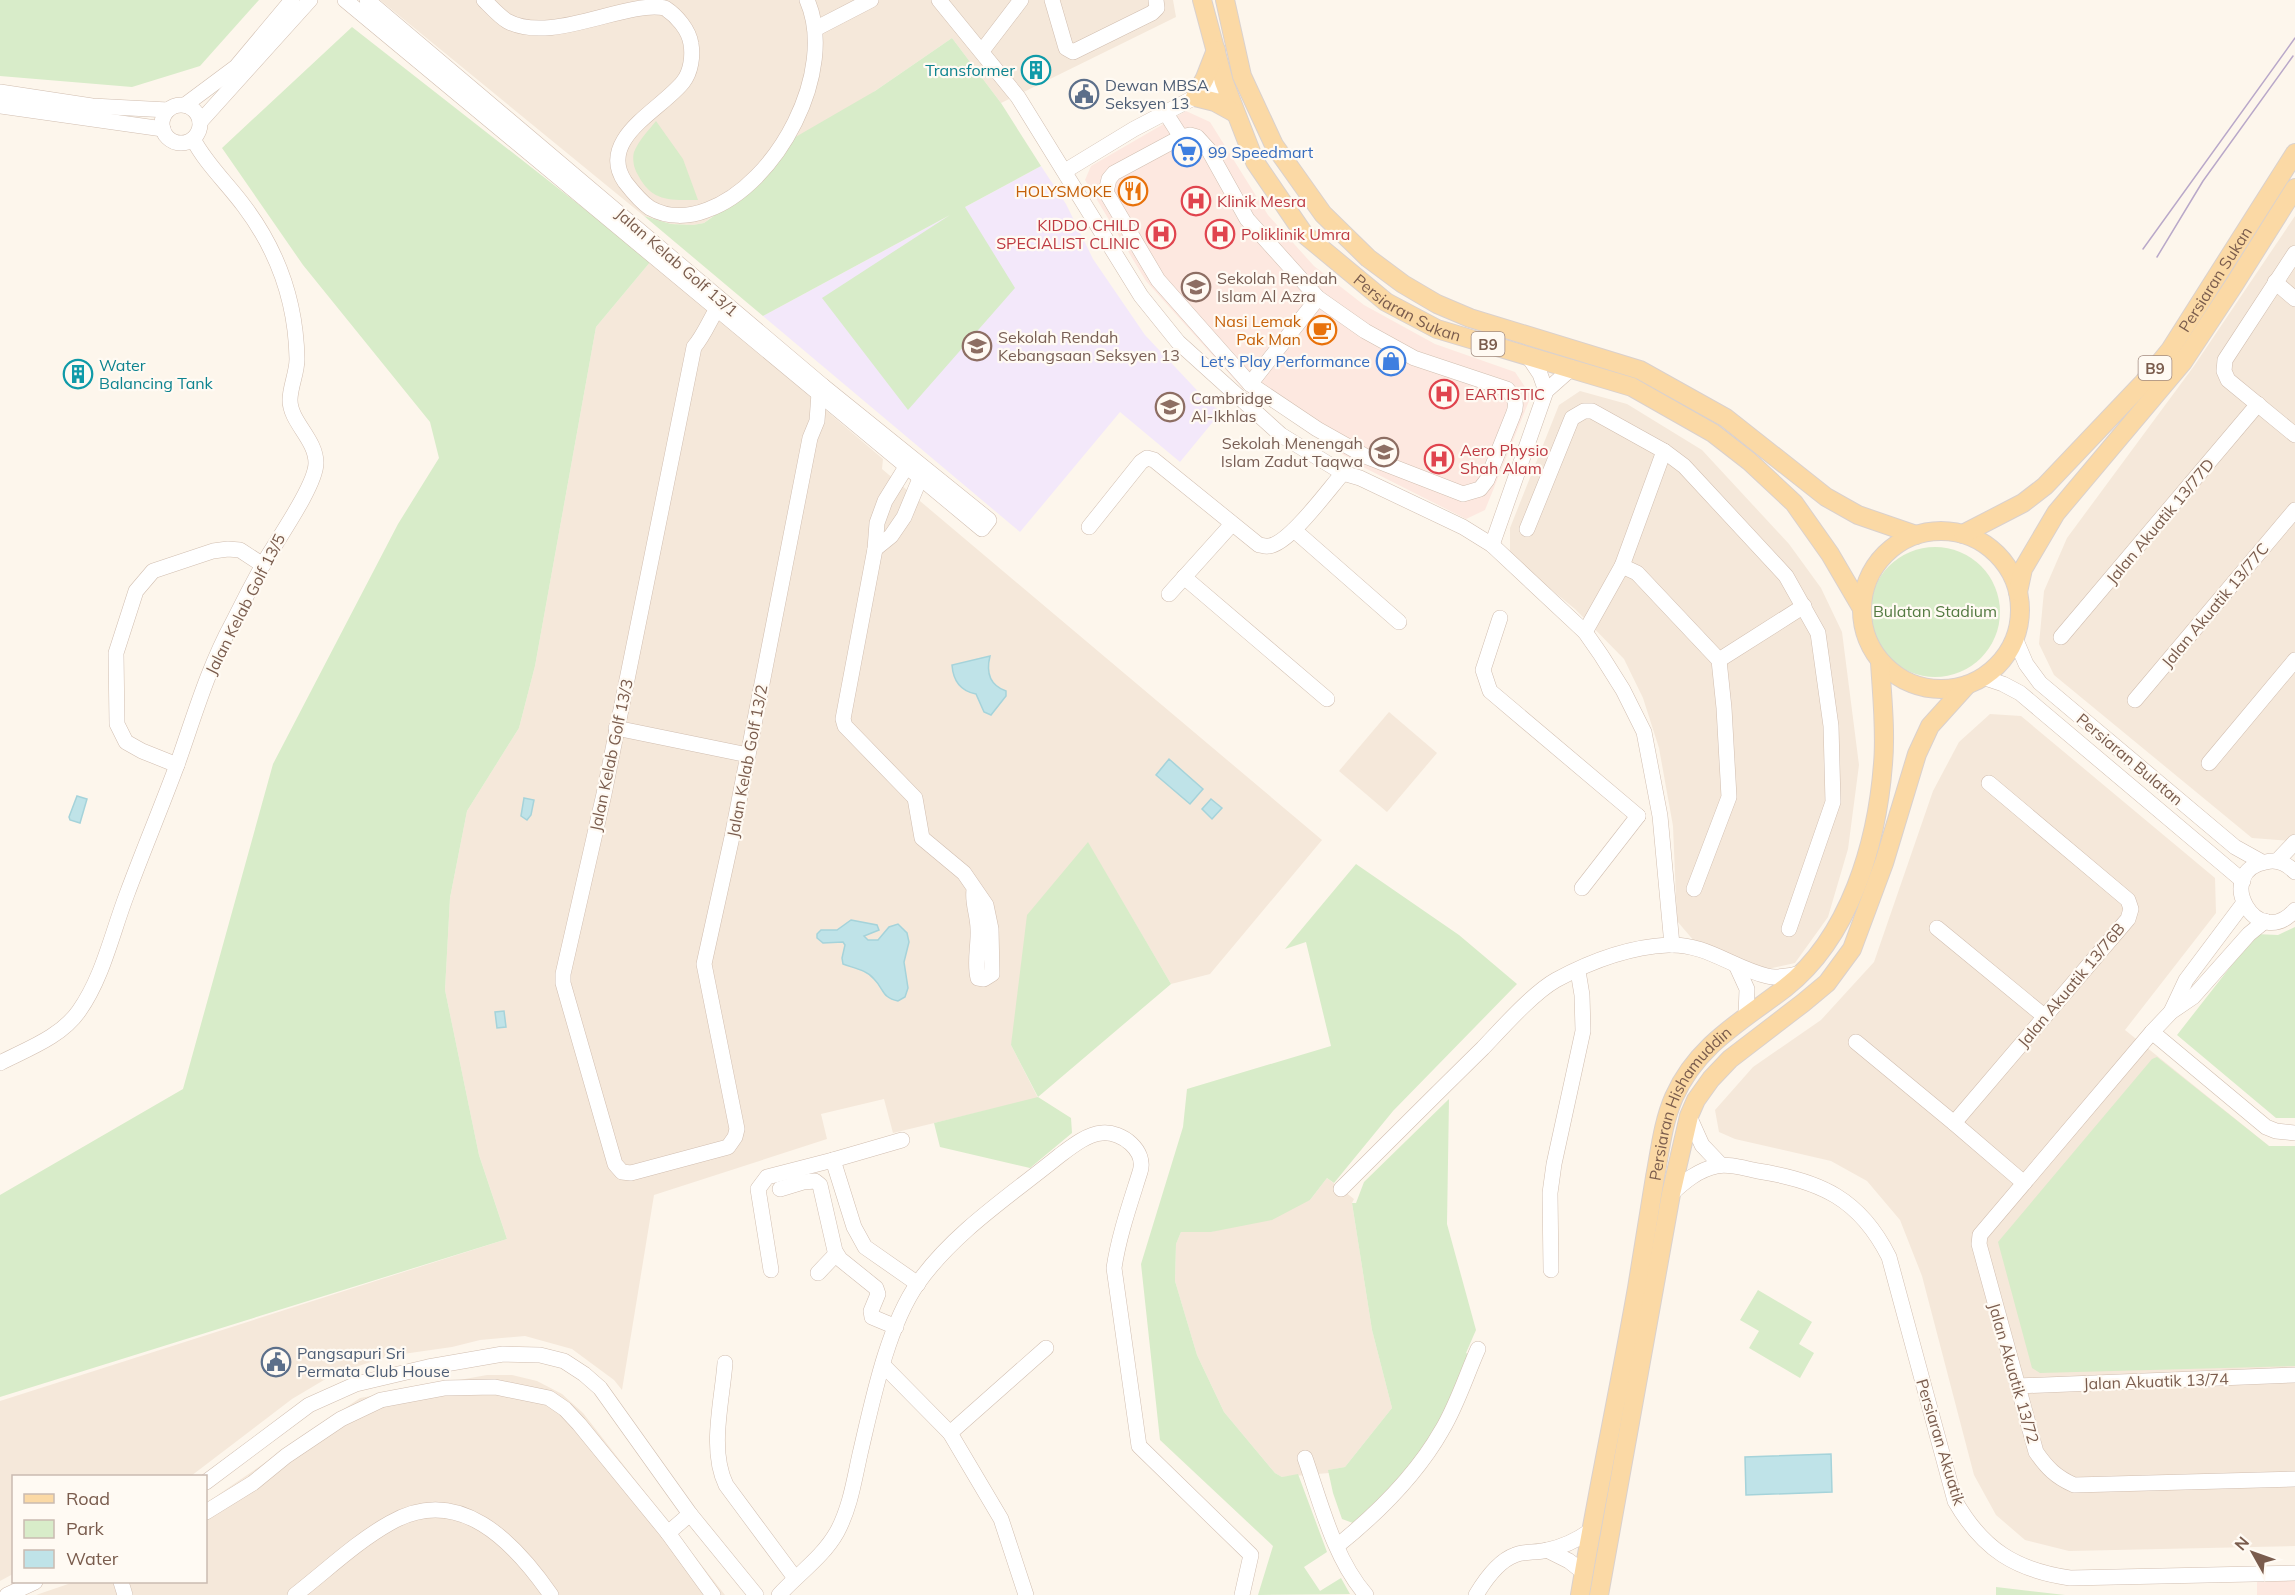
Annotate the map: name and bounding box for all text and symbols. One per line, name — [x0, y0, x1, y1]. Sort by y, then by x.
building icon: Transformer — [1020, 54, 1052, 86]
place label: Transformer — [925, 60, 1015, 80]
place label: Dewan MBSA Seksyen 13 — [1105, 75, 1209, 113]
public building icon: Dewan MBSA Seksyen 13 — [1068, 78, 1100, 110]
supermarket icon: 99 Speedmart — [1171, 136, 1203, 168]
place label: 99 Speedmart — [1208, 142, 1314, 162]
restaurant icon: HOLYSMOKE — [1117, 175, 1149, 207]
place label: HOLYSMOKE — [1016, 181, 1112, 201]
hospital icon: Klinik Mesra — [1180, 185, 1212, 217]
place label: Klinik Mesra — [1217, 191, 1306, 211]
street label: Jalan Kelab Golf 13/1 — [612, 204, 742, 320]
place label: KIDDO CHILD SPECIALIST CLINIC — [996, 215, 1140, 253]
hospital icon: KIDDO CHILD SPECIALIST CLINIC — [1145, 218, 1177, 250]
hospital icon: Poliklinik Umra — [1204, 218, 1236, 250]
street label: Persiaran Sukan — [2174, 223, 2256, 336]
place label: Poliklinik Umra — [1241, 224, 1350, 244]
place label: Sekolah Rendah Islam Al Azra — [1217, 268, 1337, 306]
street label: Persiaran Sukan — [1350, 269, 1463, 346]
school or university icon: Sekolah Rendah Islam Al Azra — [1180, 271, 1212, 303]
place label: Nasi Lemak Pak Man — [1214, 311, 1302, 349]
cafe icon: Nasi Lemak Pak Man — [1306, 314, 1338, 346]
place label: Sekolah Rendah Kebangsaan Seksyen 13 — [998, 327, 1180, 365]
school or university icon: Sekolah Rendah Kebangsaan Seksyen 13 — [961, 330, 993, 362]
road number: B9 — [1472, 332, 1504, 356]
shop icon: Let's Play Performance — [1375, 345, 1407, 377]
place label: Let's Play Performance — [1200, 351, 1370, 371]
place label: Water Balancing Tank — [99, 355, 214, 393]
road number: B9 — [2138, 356, 2172, 380]
building icon: Water Balancing Tank — [62, 358, 94, 390]
hospital icon: EARTISTIC — [1428, 378, 1460, 410]
place label: EARTISTIC — [1465, 384, 1545, 404]
place label: Cambridge Al-Ikhlas — [1191, 388, 1273, 426]
school or university icon: Cambridge Al-Ikhlas — [1154, 391, 1186, 423]
place label: Sekolah Menengah Islam Zadut Taqwa — [1221, 433, 1363, 471]
school or university icon: Sekolah Menengah Islam Zadut Taqwa — [1368, 436, 1400, 468]
place label: Aero Physio Shah Alam — [1460, 440, 1548, 478]
hospital icon: Aero Physio Shah Alam — [1423, 443, 1455, 475]
street label: Jalan Akuatik 13/77D — [2102, 454, 2218, 588]
street label: Jalan Kelab Golf 13/5 — [201, 530, 289, 678]
street label: Jalan Akuatik 13/77C — [2157, 539, 2273, 671]
park label: Bulatan Stadium — [1873, 601, 1997, 621]
street label: Jalan Kelab Golf 13/3 — [585, 677, 637, 833]
street label: Jalan Kelab Golf 13/2 — [722, 683, 772, 839]
street label: Persiaran Bulatan — [2073, 709, 2187, 809]
street label: Jalan Akuatik 13/76B — [2013, 919, 2129, 1051]
street label: Persiaran Hishamuddin — [1645, 1022, 1735, 1182]
street label: Jalan Akuatik 13/72 — [1984, 1300, 2044, 1446]
place label: Pangsapuri Sri Permata Club House — [297, 1343, 450, 1381]
public building icon: Pangsapuri Sri Permata Club House — [260, 1346, 292, 1378]
street label: Jalan Akuatik 13/74 — [2083, 1368, 2229, 1394]
street label: Persiaran Akuatik — [1912, 1376, 1970, 1508]
legend — [12, 1475, 207, 1583]
text: Road — [66, 1487, 110, 1510]
text: Park — [66, 1517, 105, 1540]
north arrow — [2223, 1523, 2283, 1583]
text: N — [2230, 1532, 2253, 1554]
text: Water — [66, 1547, 119, 1570]

